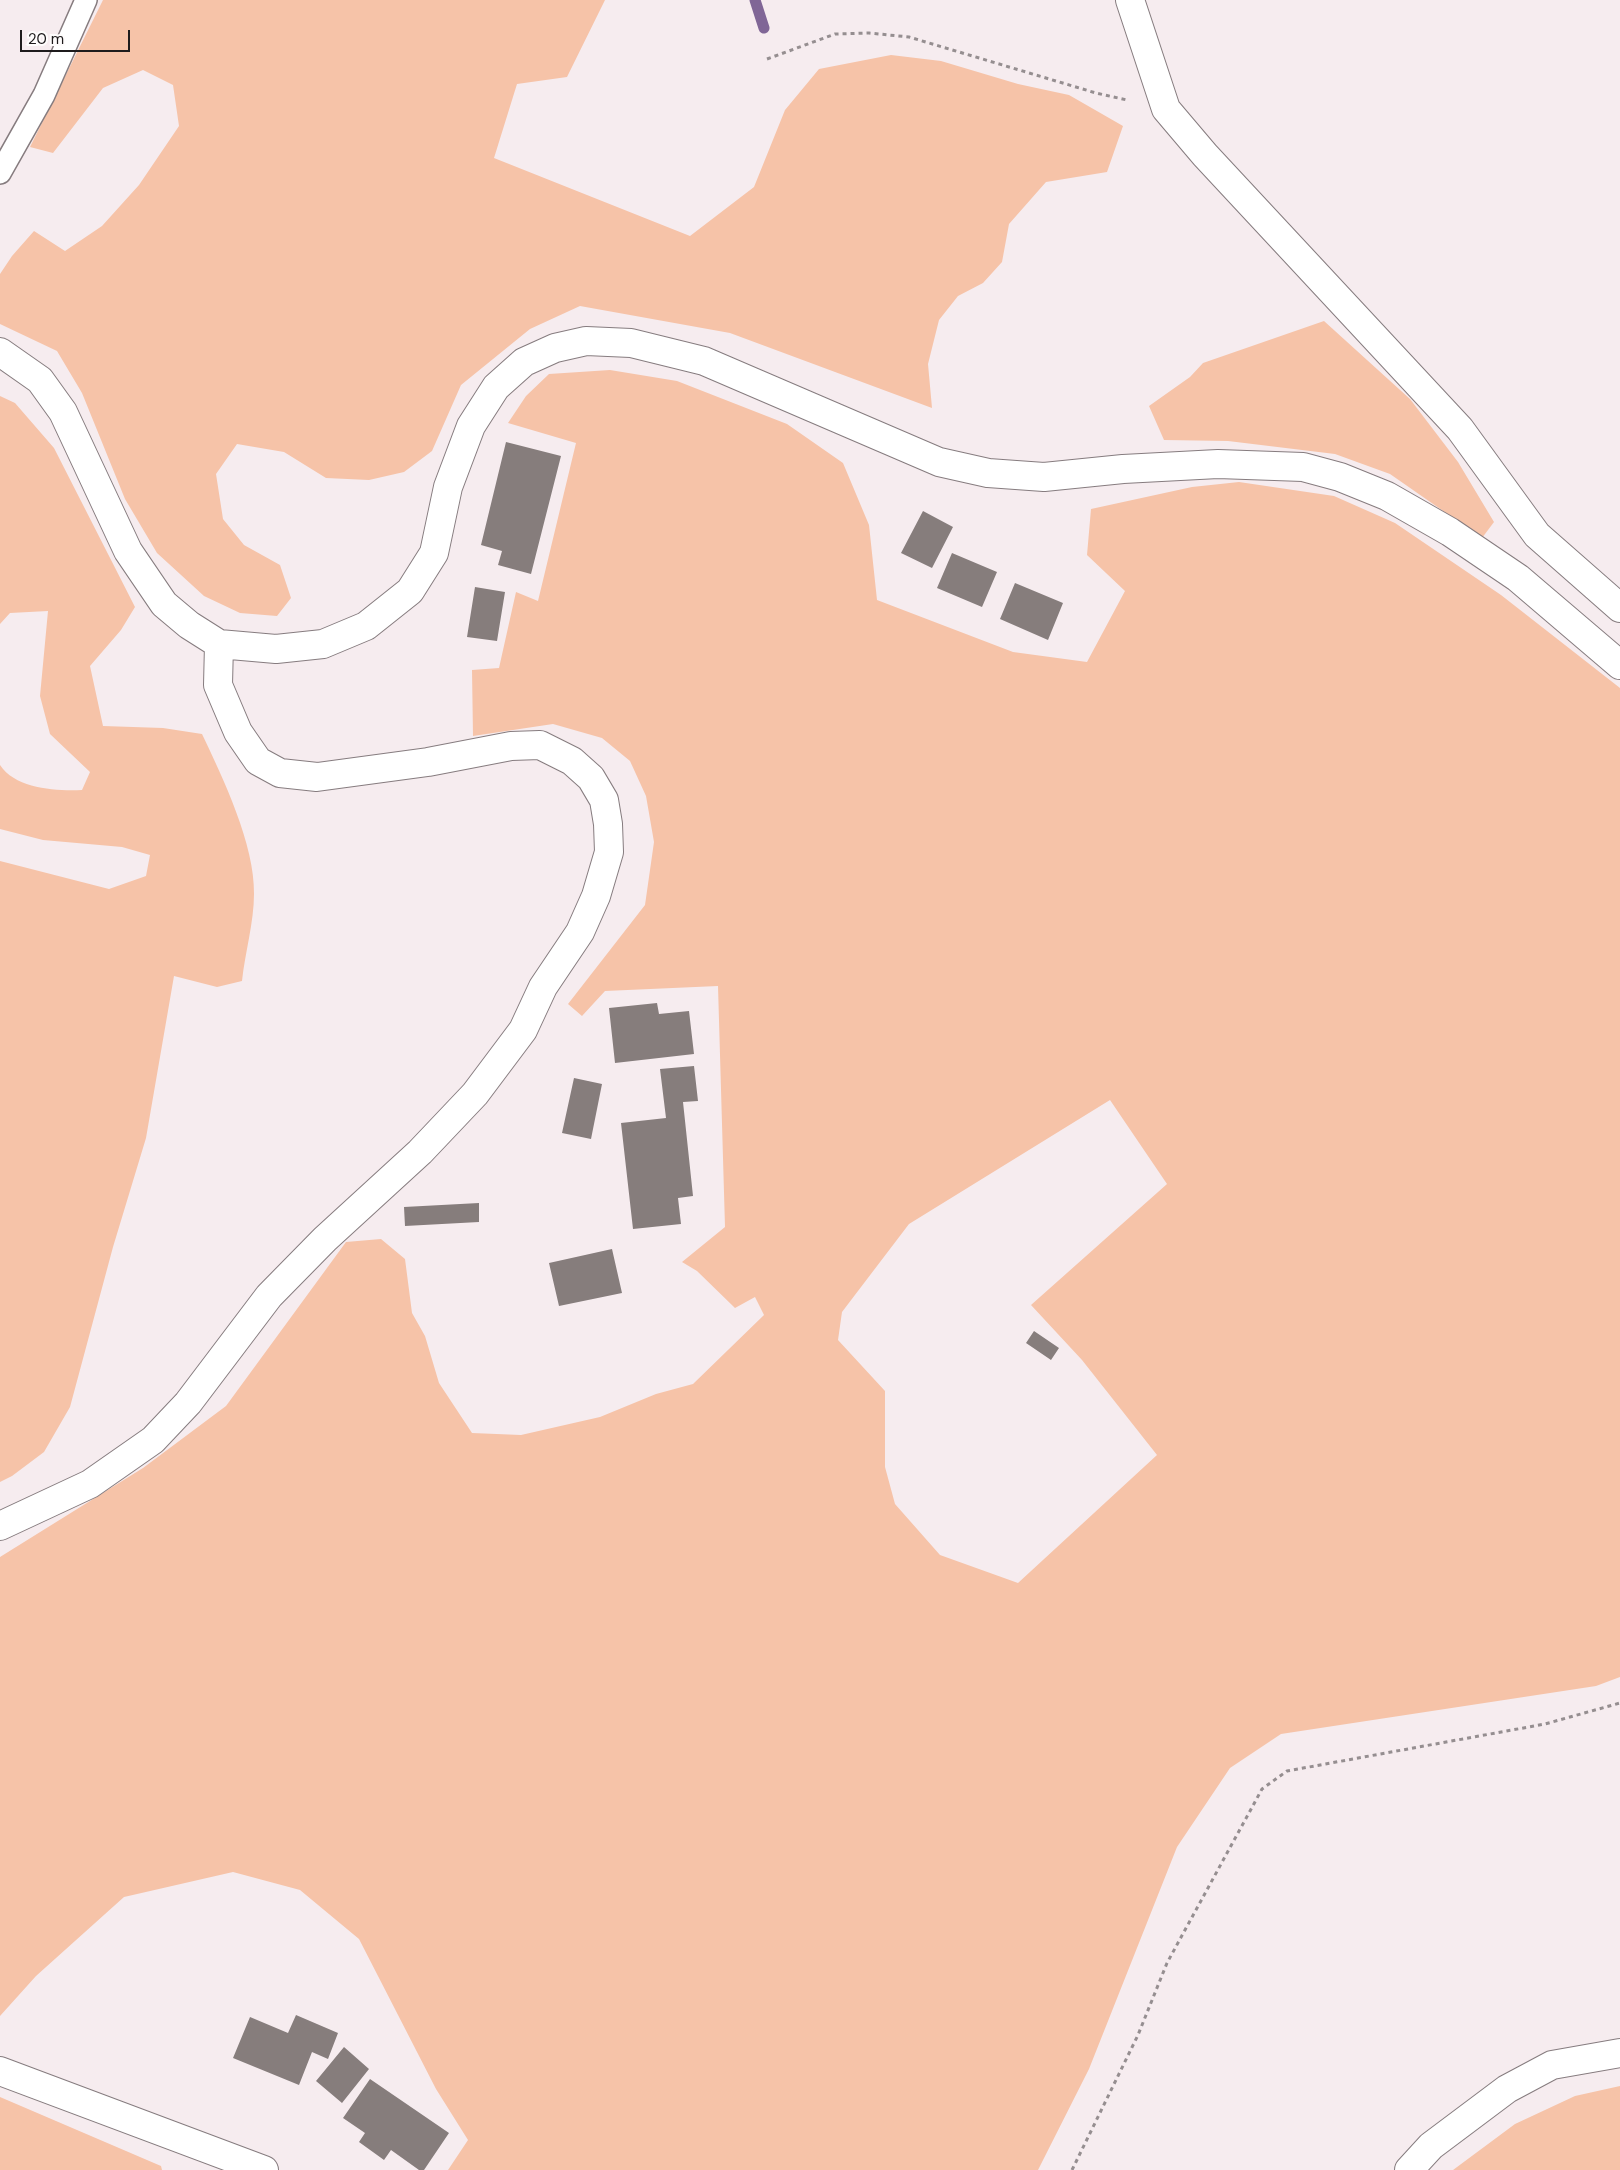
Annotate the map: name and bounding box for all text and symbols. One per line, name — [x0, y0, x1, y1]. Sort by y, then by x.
scale bar — [22, 20, 132, 52]
text: 20 m — [28, 29, 64, 49]

